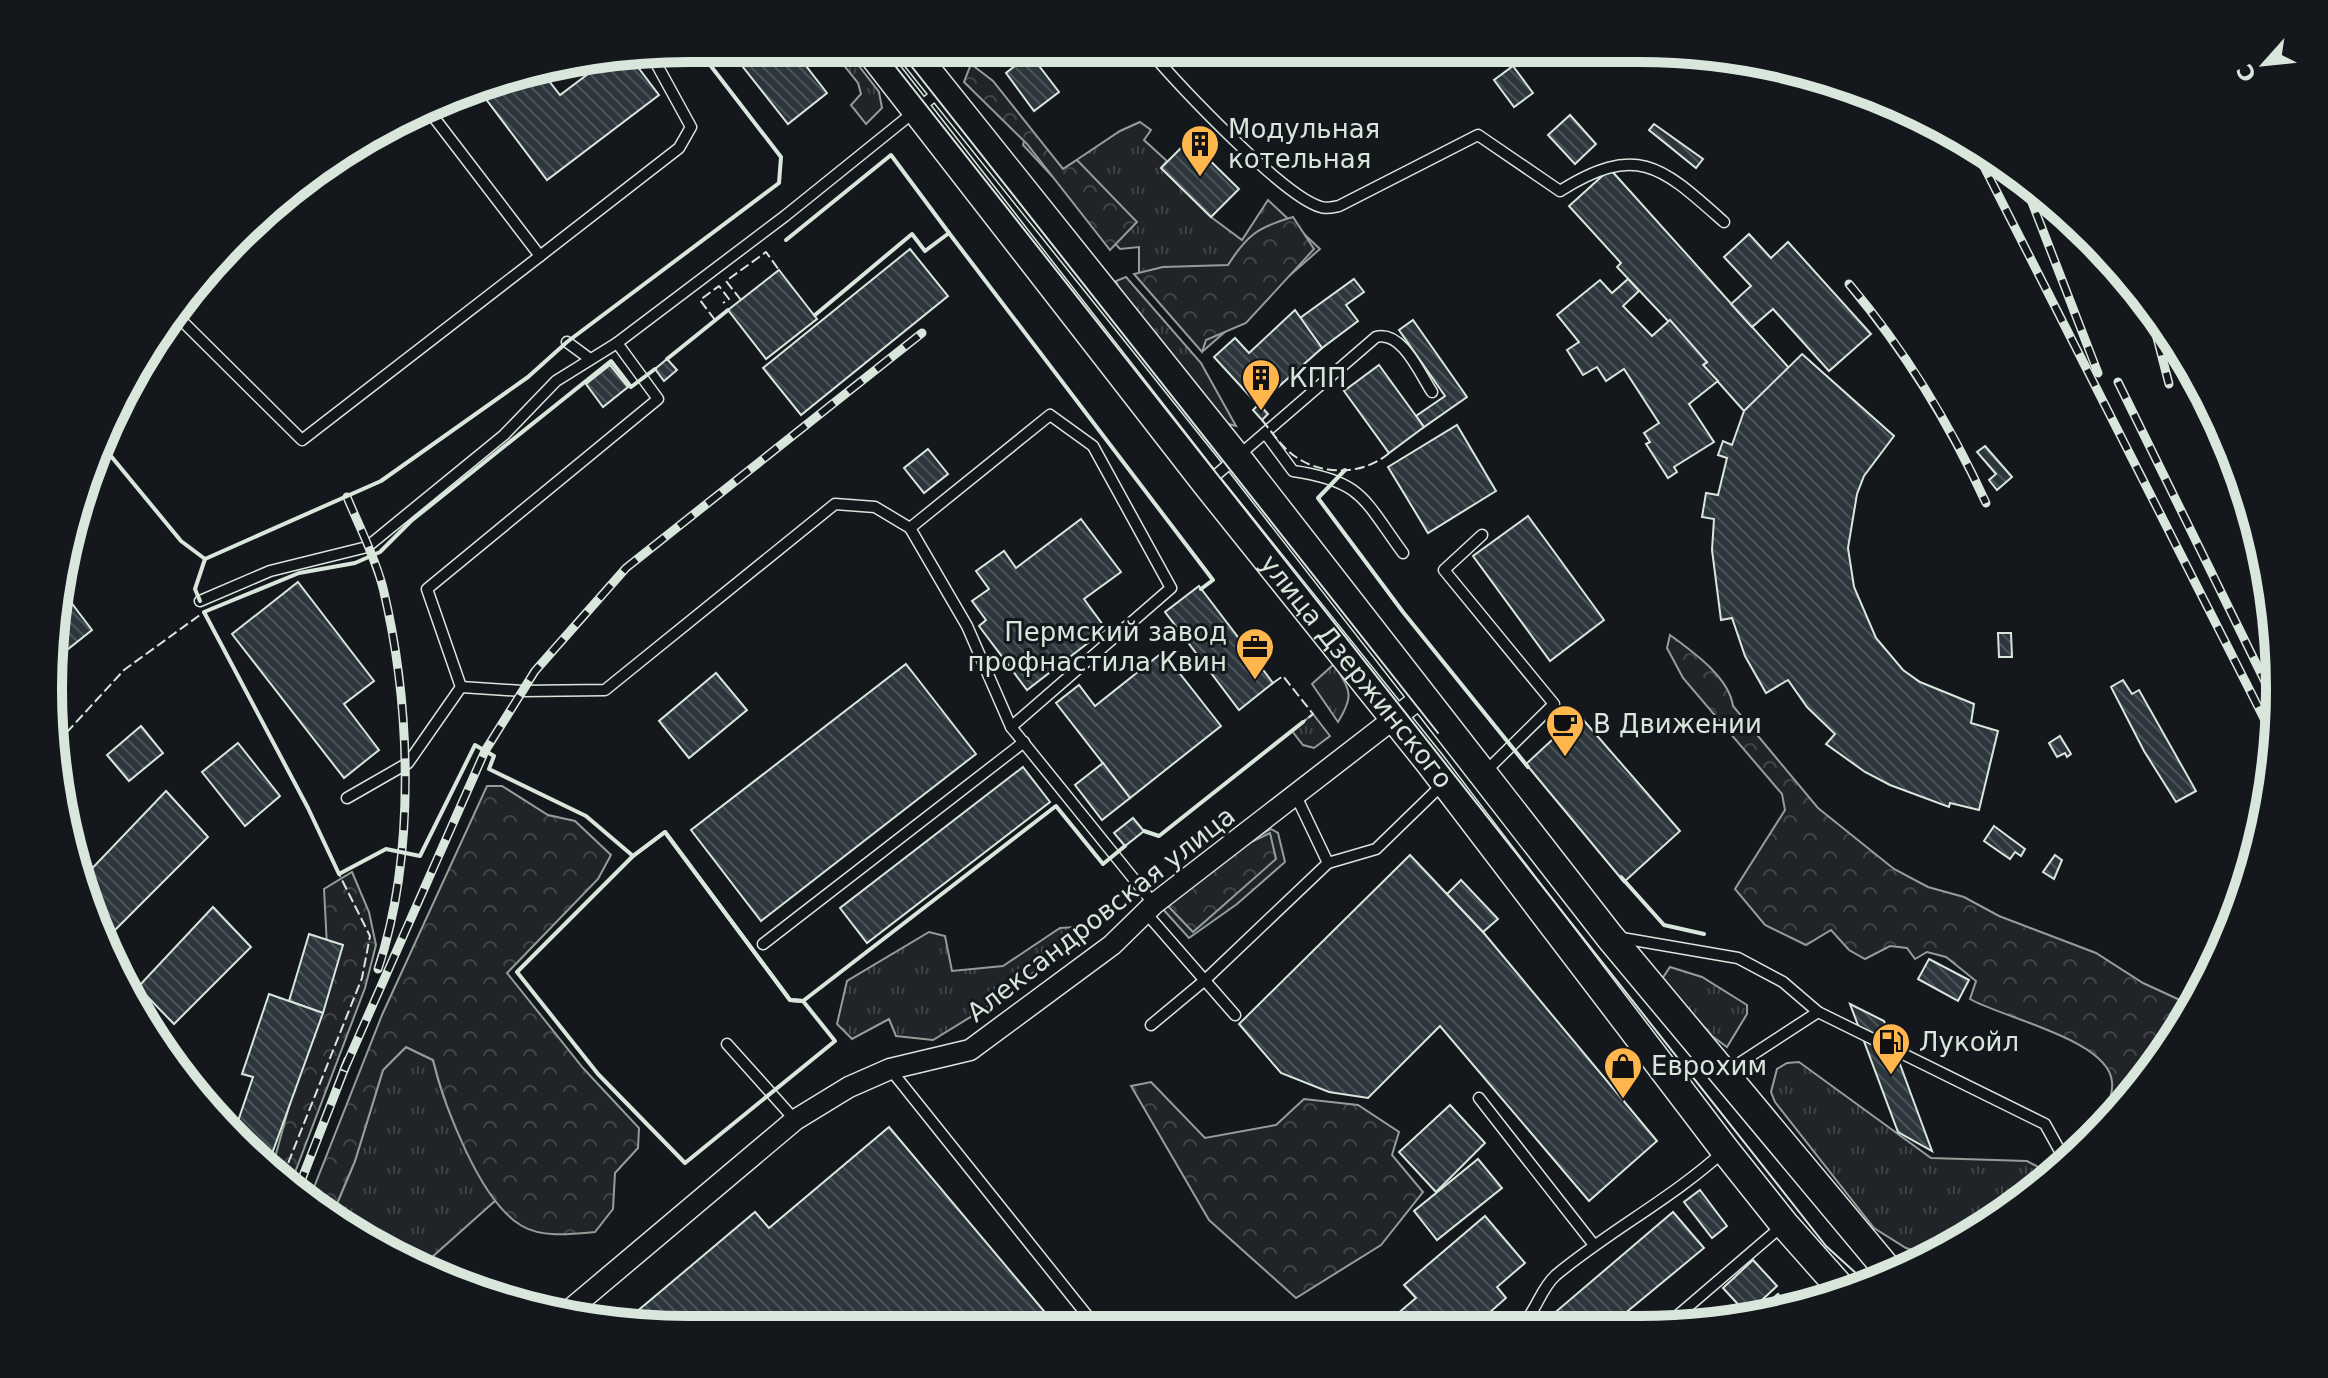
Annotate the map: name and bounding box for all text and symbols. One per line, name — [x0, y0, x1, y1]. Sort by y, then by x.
north arrow — [2224, 24, 2304, 104]
text: С — [2232, 60, 2261, 86]
place label: Модульная котельная — [1228, 114, 1380, 174]
building icon: Модульная котельная — [1179, 123, 1221, 178]
building icon: КПП — [1240, 357, 1282, 412]
place label: КПП — [1289, 363, 1347, 393]
street label: улица Дзержинского — [1254, 549, 1459, 794]
place label: Пермский завод профнастила Квин — [968, 617, 1227, 677]
office icon: Пермский завод профнастила Квин — [1234, 626, 1276, 681]
cafe icon: В Движении — [1544, 703, 1586, 758]
place label: В Движении — [1593, 709, 1762, 739]
street label: Александровская улица — [961, 800, 1241, 1028]
fuel station icon: Лукойл — [1870, 1021, 1912, 1076]
place label: Лукойл — [1919, 1027, 2019, 1057]
shop icon: Еврохим — [1602, 1045, 1644, 1100]
place label: Еврохим — [1651, 1051, 1767, 1081]

